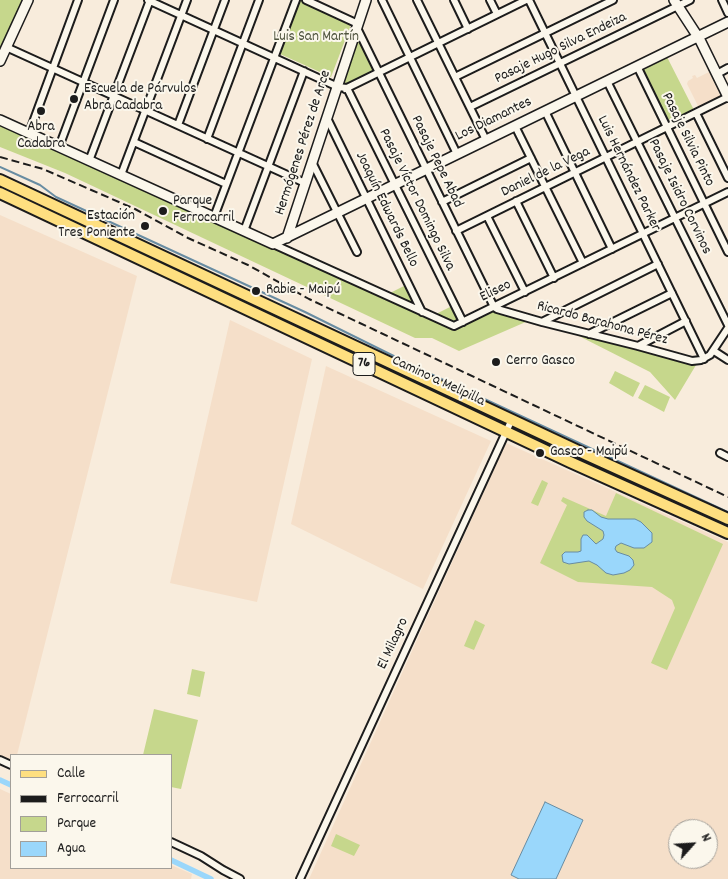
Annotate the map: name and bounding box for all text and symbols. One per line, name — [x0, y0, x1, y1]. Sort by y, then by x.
street label: Pasaje Hugo Silva Endeiza — [492, 9, 630, 89]
park label: Luis San Martín — [273, 29, 359, 47]
street label: Hermógenes Pérez de Arce — [272, 68, 336, 218]
place label: Escuela de Párvulos Abra Cadabra — [84, 81, 196, 116]
street label: Pasaje Silvia Pinto — [656, 90, 718, 190]
marker: Escuela de Párvulos Abra Cadabra — [68, 93, 80, 105]
street label: Los Diamantes — [453, 94, 535, 146]
marker: Abra Cadabra — [35, 105, 47, 117]
street label: Pasaje Pepe Abad — [406, 113, 466, 211]
street label: Luis Hernández Parker — [592, 113, 664, 235]
place label: Abra Cadabra — [17, 119, 65, 154]
street label: Pasaje Víctor Domingo Silva — [374, 126, 458, 274]
street label: Pasaje Isidro Corvinos — [643, 136, 715, 258]
street label: Daniel de la Vega — [499, 144, 593, 202]
street label: Joaquín Edwards Bello — [350, 149, 422, 271]
place label: Parque Ferrocarril — [173, 193, 235, 228]
marker: Parque Ferrocarril — [157, 205, 169, 217]
place label: Estación Tres Poniente — [58, 208, 135, 243]
marker: Estación Tres Poniente — [139, 220, 151, 232]
street label: Eliseo — [477, 277, 515, 307]
place label: Rabie - Maipú — [266, 282, 340, 300]
marker: Rabie - Maipú — [250, 285, 262, 297]
street label: Ricardo Barahona Pérez — [535, 298, 669, 350]
road number: 76 — [353, 352, 375, 376]
street label: Camino a Melipilla — [389, 353, 487, 411]
place label: Cerro Gasco — [506, 353, 575, 371]
marker: Cerro Gasco — [490, 356, 502, 368]
place label: Gasco - Maipú — [550, 444, 628, 462]
marker: Gasco - Maipú — [534, 447, 546, 459]
street label: El Milagro — [374, 615, 414, 673]
legend — [10, 754, 172, 869]
text: Calle — [57, 763, 85, 785]
text: Ferrocarril — [57, 788, 119, 810]
text: Parque — [57, 813, 96, 835]
north arrow — [668, 819, 718, 869]
text: N — [695, 830, 716, 845]
text: Agua — [57, 838, 85, 860]

